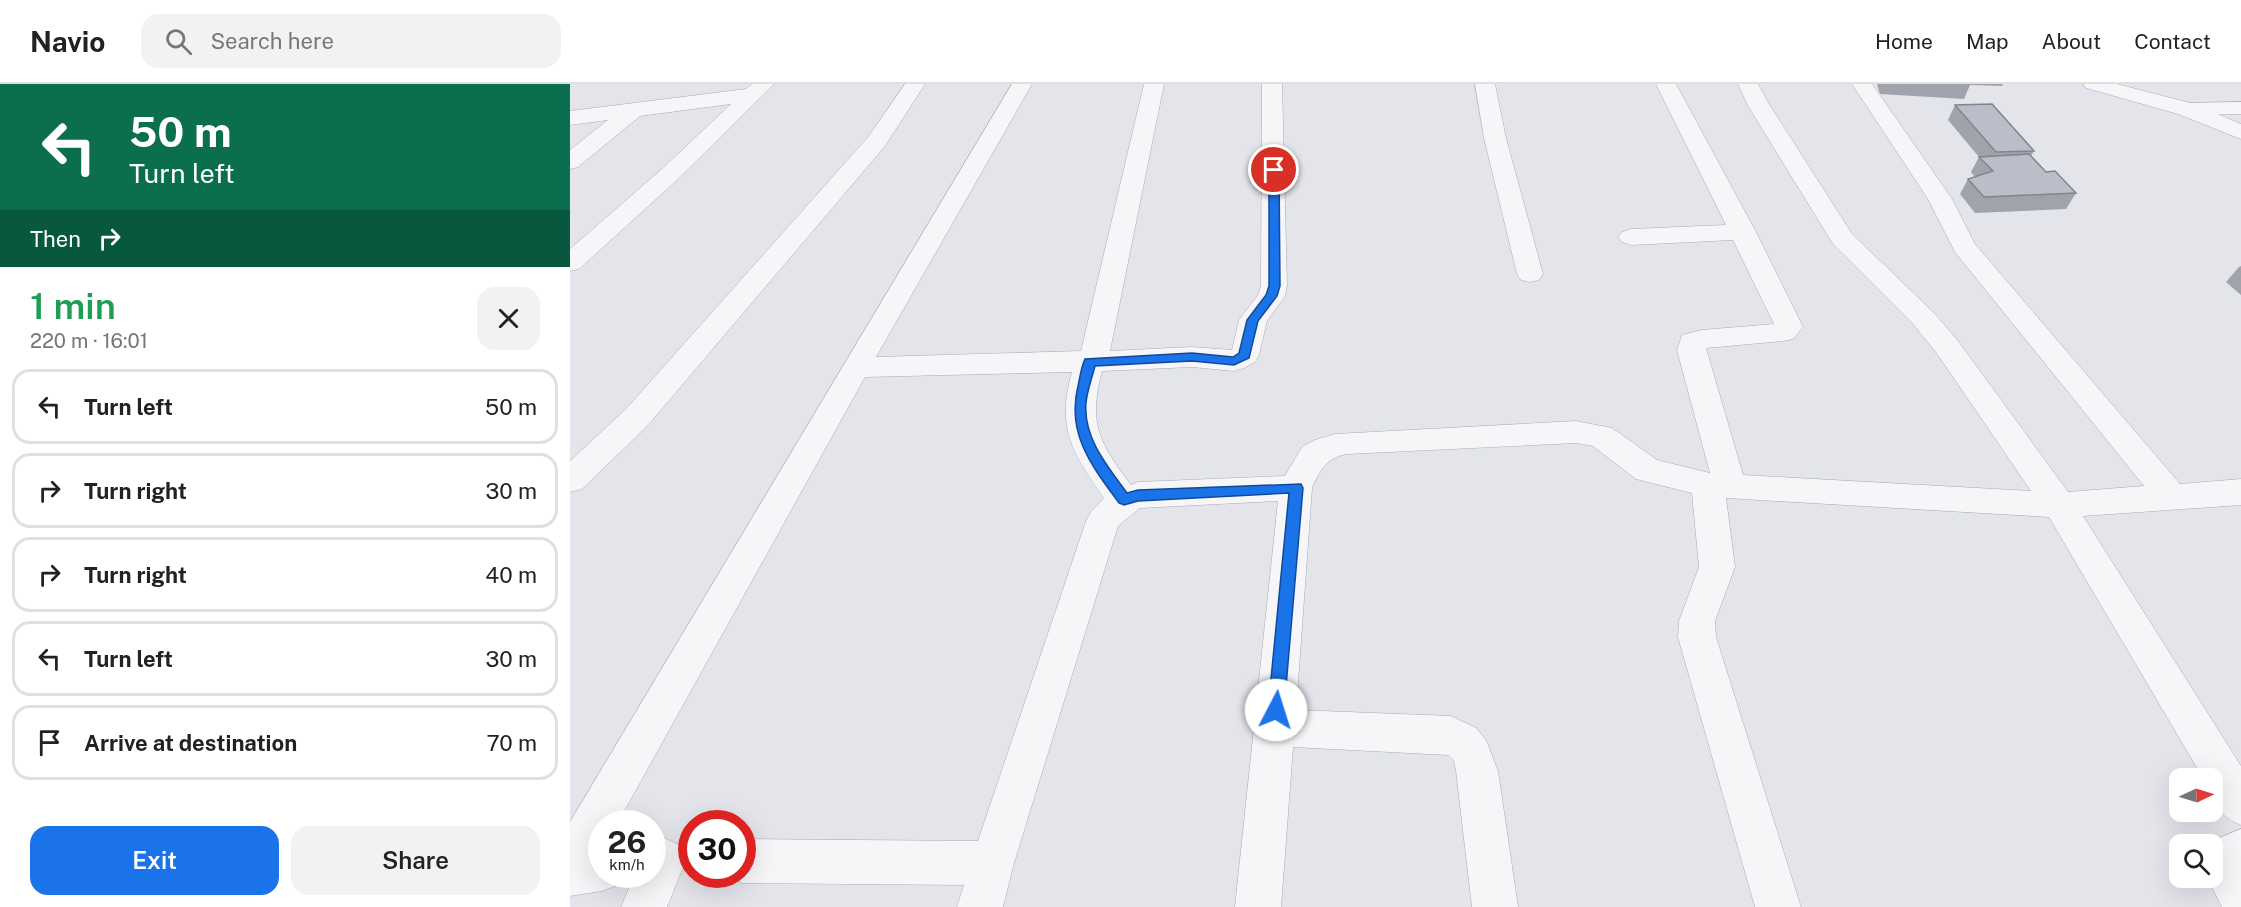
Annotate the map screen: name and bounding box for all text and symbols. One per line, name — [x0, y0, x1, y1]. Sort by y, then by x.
search box — [141, 14, 561, 68]
text: Navio — [30, 25, 105, 58]
icon: search — [162, 25, 195, 58]
text: Search here — [210, 28, 334, 54]
text: Home — [1875, 29, 1933, 54]
text: Map — [1966, 29, 2009, 54]
text: About — [2042, 29, 2101, 54]
text: Contact — [2134, 29, 2211, 54]
text: 50 m — [129, 107, 232, 156]
icon: left — [30, 108, 108, 186]
pin — [1248, 144, 1299, 195]
icon: arrive — [1257, 153, 1290, 186]
text: Turn left — [129, 157, 235, 189]
icon: right — [93, 222, 126, 255]
text: Then — [30, 226, 81, 252]
text: 1 min — [30, 285, 116, 327]
button: close — [477, 287, 540, 350]
text: 220 m · 16:01 — [30, 329, 148, 353]
icon: left — [33, 390, 66, 423]
text: Turn left — [84, 394, 173, 420]
text: 50 m — [485, 394, 537, 420]
icon: right — [33, 474, 66, 507]
text: Turn right — [84, 478, 187, 504]
text: 30 m — [485, 478, 537, 504]
icon: right — [33, 558, 66, 591]
text: Turn right — [84, 562, 187, 588]
text: 40 m — [485, 562, 537, 588]
icon: left — [33, 642, 66, 675]
text: Turn left — [84, 646, 173, 672]
text: 30 m — [485, 646, 537, 672]
position arrow — [1244, 678, 1308, 742]
icon: arrive — [33, 726, 66, 759]
text: Arrive at destination — [84, 730, 297, 756]
text: 70 m — [486, 730, 537, 756]
north arrow — [2169, 768, 2223, 822]
map controls — [2169, 768, 2223, 888]
speed limit sign: 30 — [678, 810, 756, 888]
text: 26 — [608, 824, 646, 860]
button: Exit — [30, 826, 279, 895]
button: Share — [291, 826, 540, 895]
button: search — [2169, 834, 2223, 888]
text: km/h — [609, 856, 645, 873]

